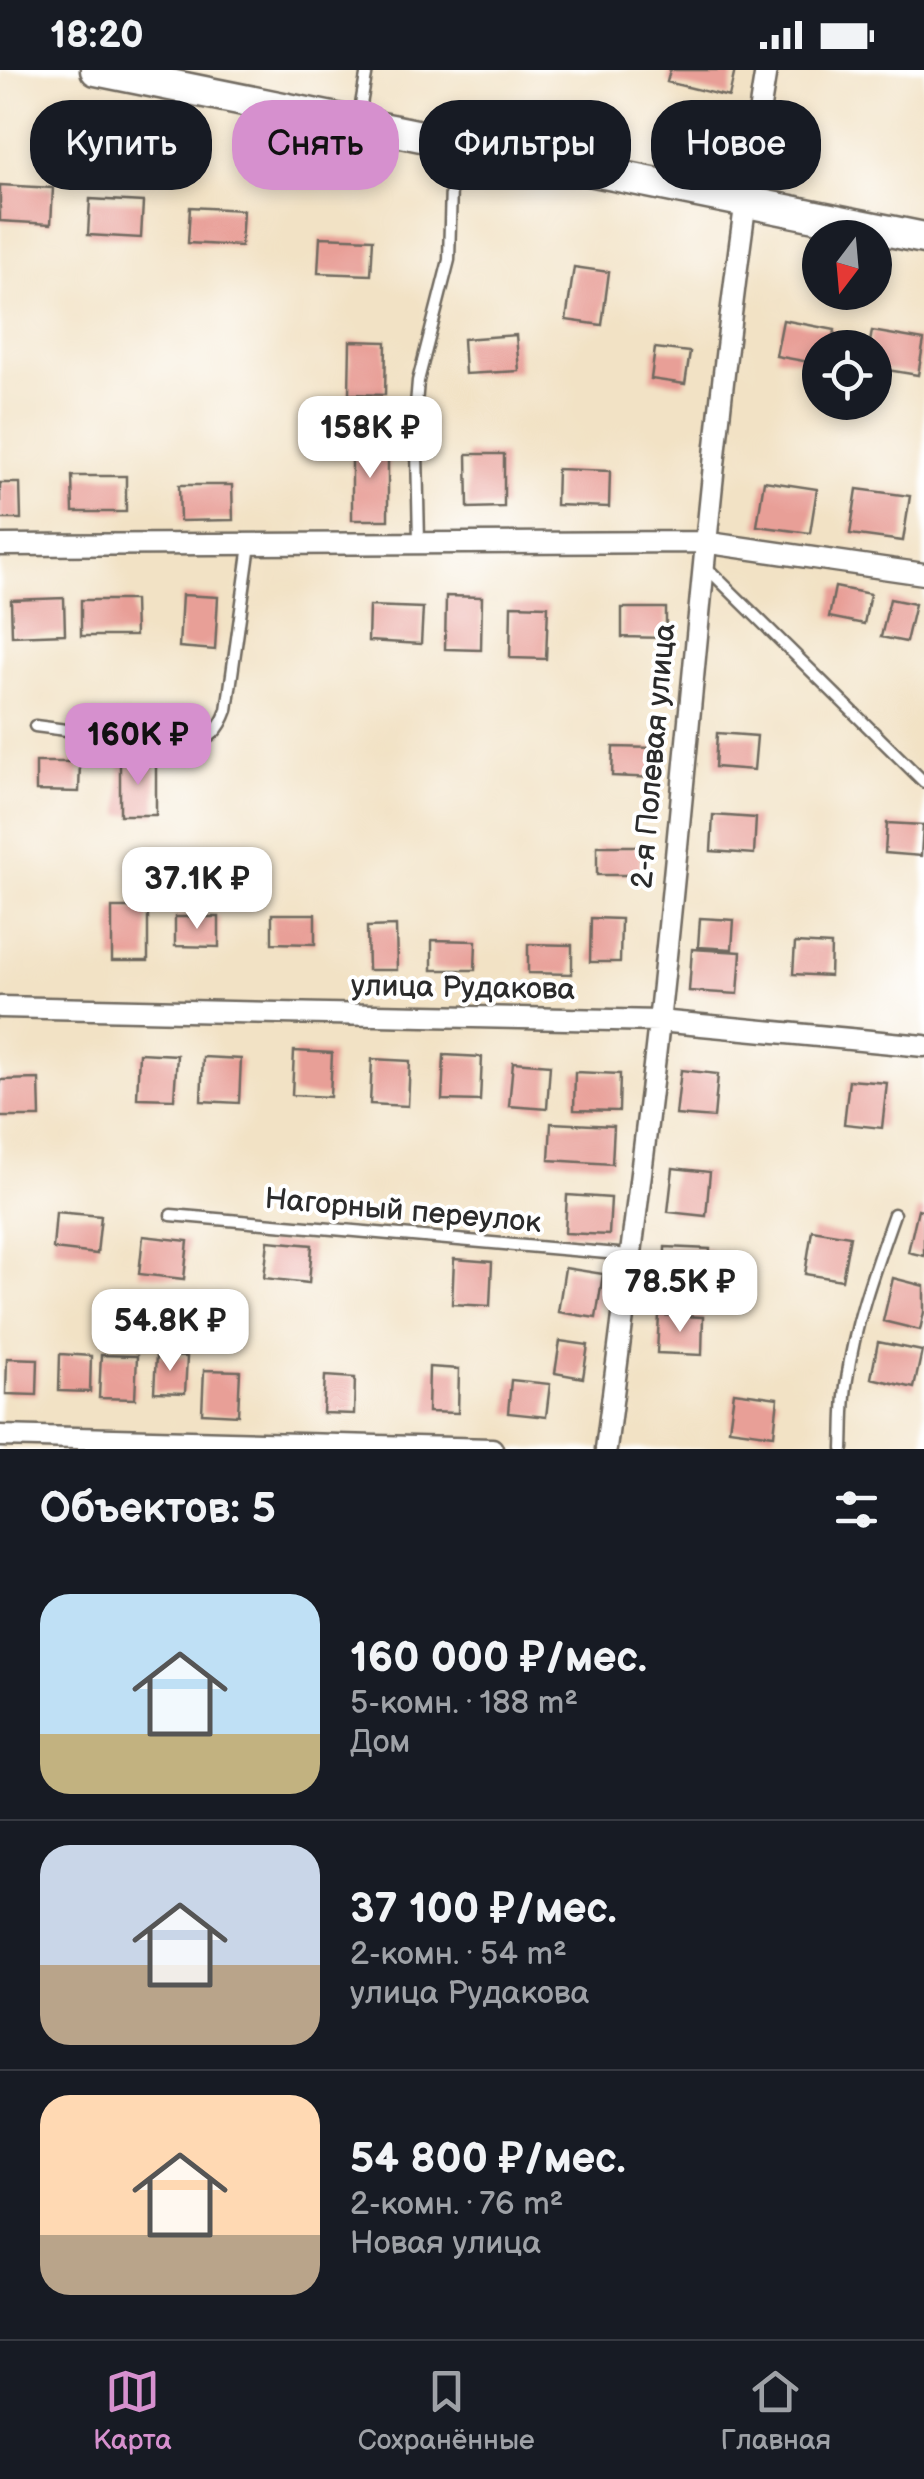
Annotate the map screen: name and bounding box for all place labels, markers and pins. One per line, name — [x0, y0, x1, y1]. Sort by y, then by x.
pin: 158K ₽ — [289, 396, 451, 481]
pin: 160K ₽ — [57, 703, 219, 788]
pin: 37.1K ₽ — [105, 847, 289, 932]
pin: 78.5K ₽ — [588, 1250, 772, 1335]
pin: 54.8K ₽ — [78, 1289, 262, 1374]

